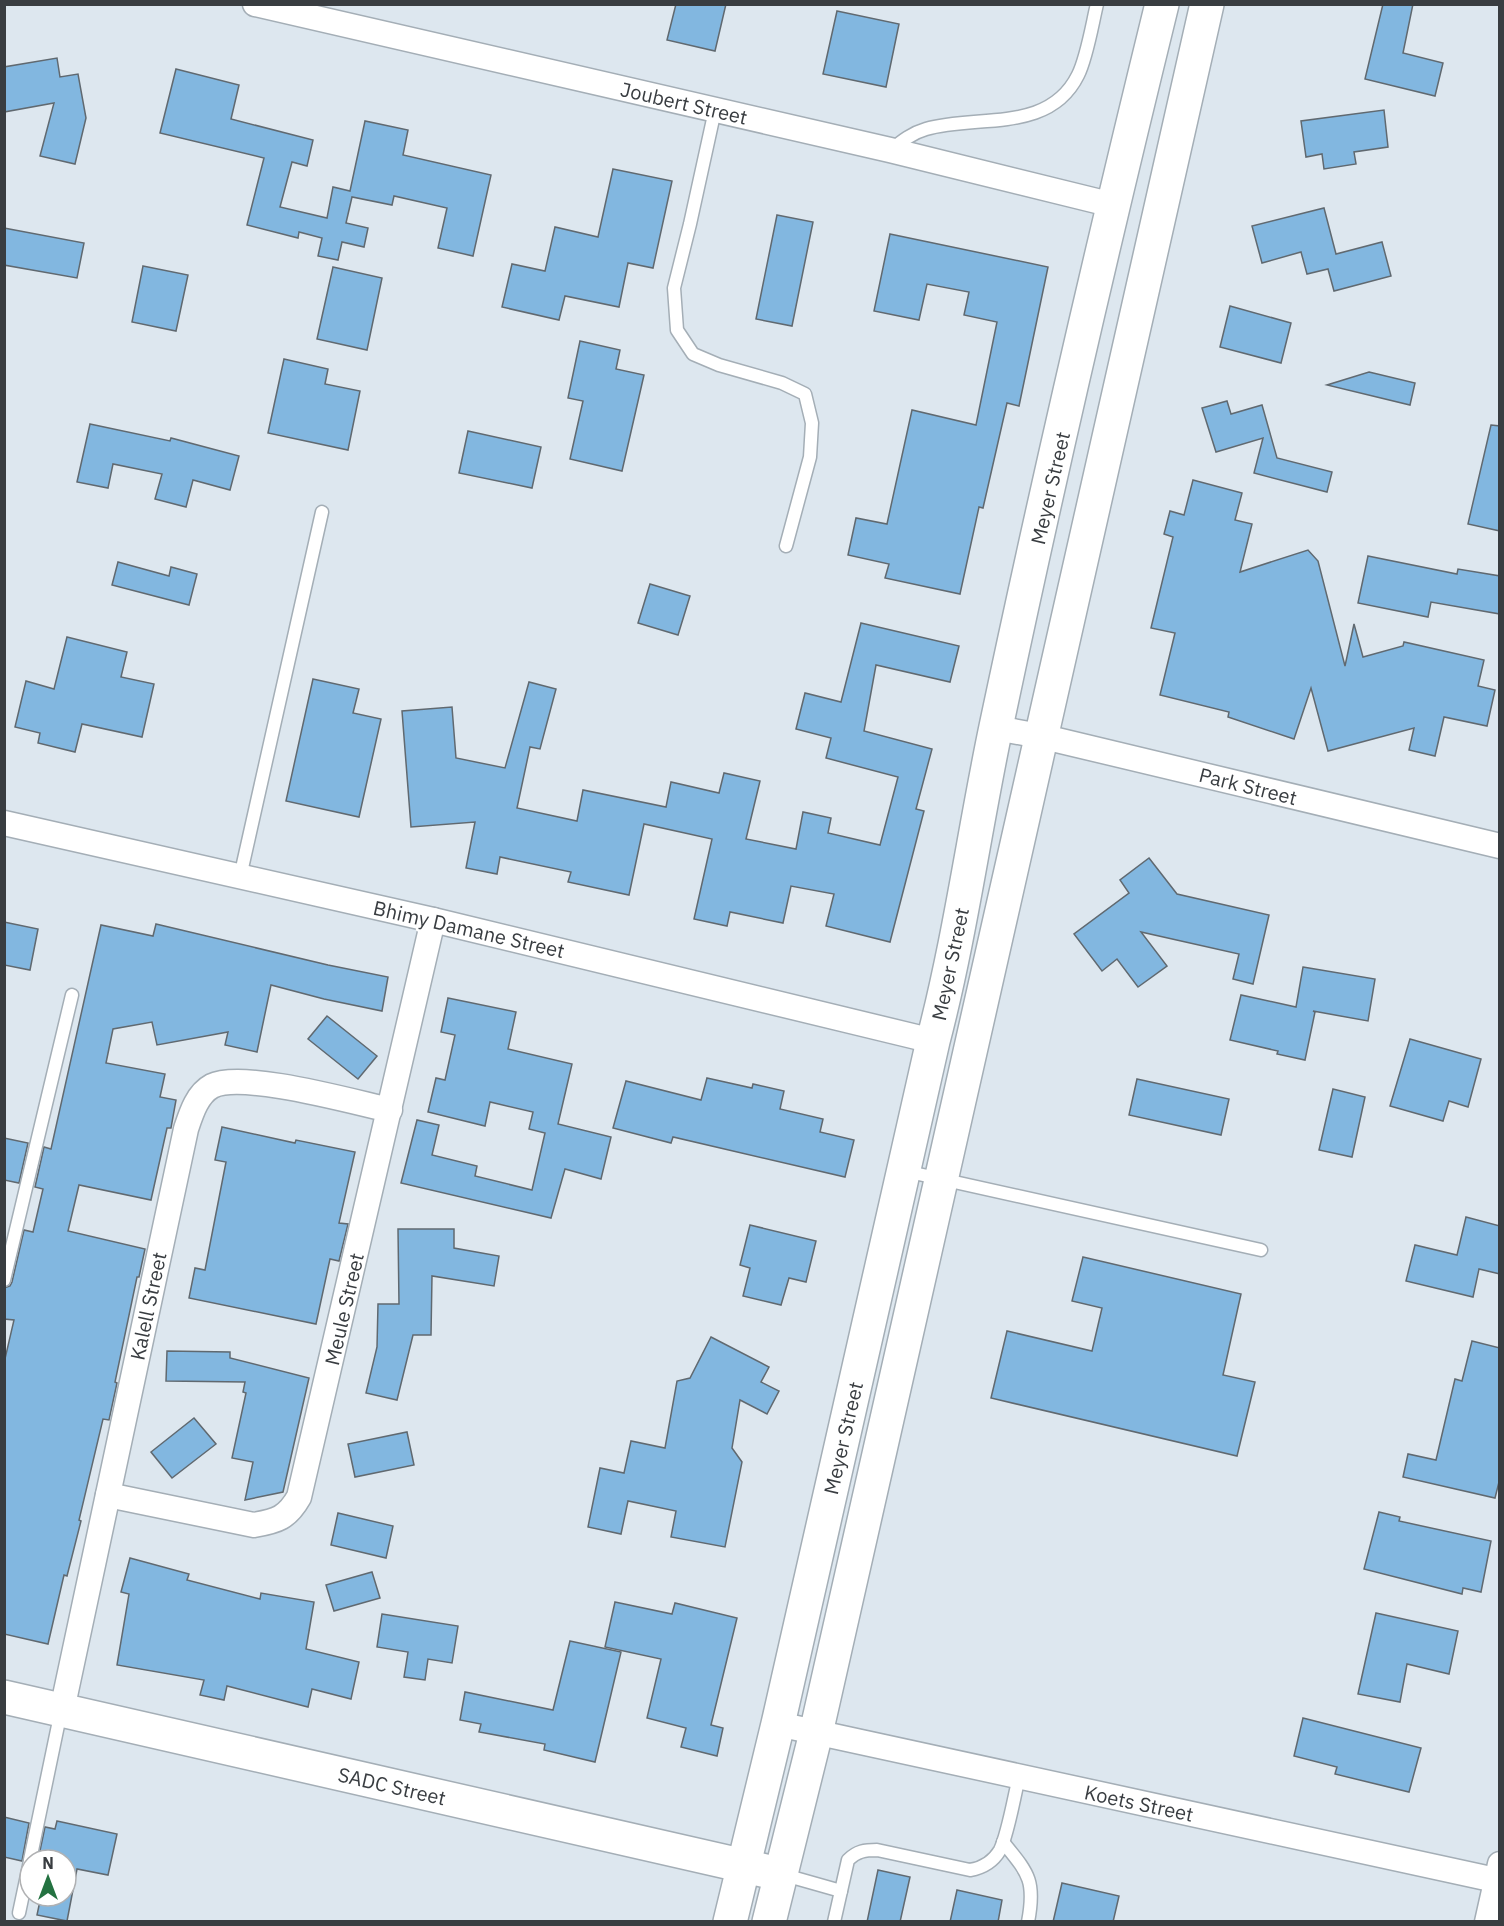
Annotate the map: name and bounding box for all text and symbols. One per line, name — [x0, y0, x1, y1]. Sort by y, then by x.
street label: Joubert Street — [618, 75, 750, 131]
street label: Meyer Street — [1024, 429, 1076, 547]
street label: Park Street — [1196, 761, 1300, 811]
street label: Bhimy Damane Street — [371, 894, 567, 964]
street label: Meyer Street — [925, 905, 975, 1023]
street label: Kalell Street — [123, 1249, 173, 1363]
street label: Meule Street — [318, 1250, 370, 1368]
street label: Meyer Street — [817, 1379, 869, 1497]
street label: SADC Street — [335, 1760, 449, 1812]
street label: Koets Street — [1082, 1778, 1196, 1828]
north arrow — [18, 1848, 78, 1908]
text: N — [42, 1853, 54, 1873]

